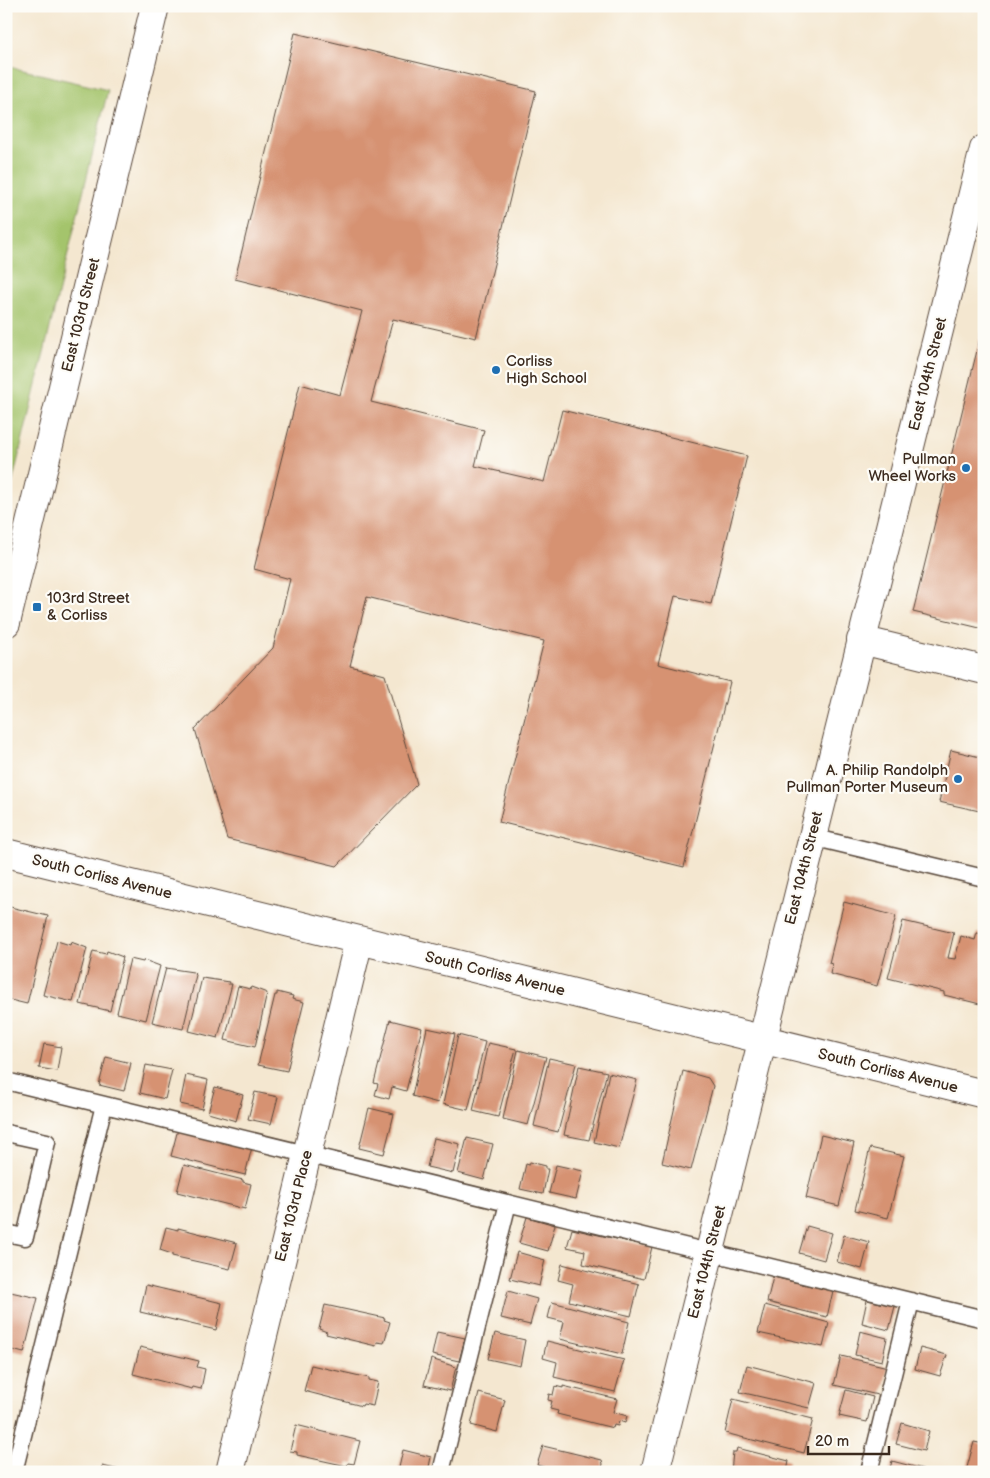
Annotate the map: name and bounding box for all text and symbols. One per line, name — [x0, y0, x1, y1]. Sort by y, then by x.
street label: East 103rd Street — [58, 256, 104, 374]
street label: East 104th Street — [905, 315, 951, 433]
place label: Corliss High School — [506, 352, 587, 388]
marker: Corliss High School — [490, 364, 502, 376]
place label: Pullman Wheel Works — [868, 450, 957, 486]
marker: Pullman Wheel Works — [960, 462, 972, 474]
place label: 103rd Street & Corliss — [47, 589, 130, 625]
marker: 103rd Street & Corliss — [31, 601, 43, 613]
place label: A. Philip Randolph Pullman Porter Museum — [786, 761, 948, 797]
marker: A. Philip Randolph Pullman Porter Museum — [952, 773, 964, 785]
street label: East 104th Street — [781, 809, 827, 927]
street label: South Corliss Avenue — [30, 850, 174, 904]
street label: South Corliss Avenue — [423, 947, 567, 1001]
street label: South Corliss Avenue — [816, 1044, 960, 1098]
street label: East 103rd Place — [271, 1148, 317, 1264]
street label: East 104th Street — [684, 1203, 730, 1321]
scale bar — [808, 1423, 889, 1455]
text: 20 m — [815, 1432, 849, 1451]

